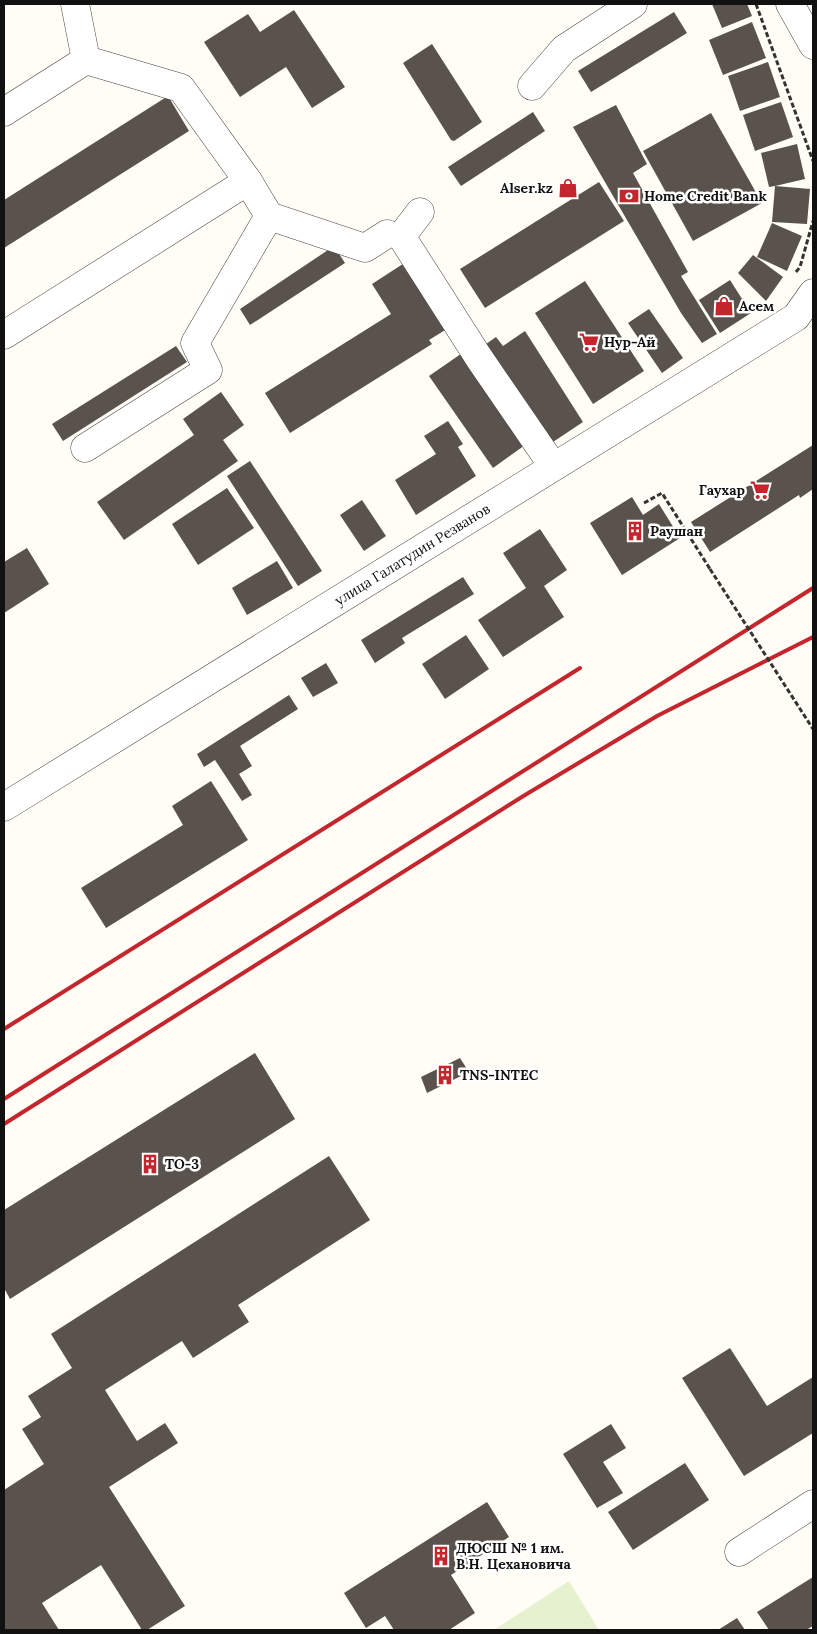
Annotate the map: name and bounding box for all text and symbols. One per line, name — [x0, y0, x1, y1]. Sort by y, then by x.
shop icon: Alser.kz — [557, 177, 579, 199]
place label: Alser.kz — [500, 179, 553, 197]
bank icon: Home Credit Bank — [618, 185, 640, 207]
place label: Home Credit Bank — [644, 187, 768, 205]
shop icon: Асем — [713, 295, 735, 317]
place label: Асем — [739, 297, 774, 315]
supermarket icon: Нур-Ай — [578, 331, 600, 353]
place label: Нур-Ай — [604, 333, 656, 351]
supermarket icon: Гаухар — [749, 479, 771, 501]
place label: Гаухар — [699, 481, 745, 499]
street label: улица Галатудин Резванов — [331, 500, 493, 609]
building icon: Раушан — [624, 520, 646, 542]
place label: Раушан — [650, 522, 703, 540]
building icon: TNS-INTEC — [434, 1064, 456, 1086]
place label: TNS-INTEC — [460, 1066, 539, 1084]
building icon: ТО-3 — [139, 1153, 161, 1175]
place label: ТО-3 — [165, 1155, 199, 1173]
place label: ДЮСШ № 1 им. В.Н. Цехановича — [456, 1539, 572, 1573]
building icon: ДЮСШ № 1 им. В.Н. Цехановича — [430, 1545, 452, 1567]

